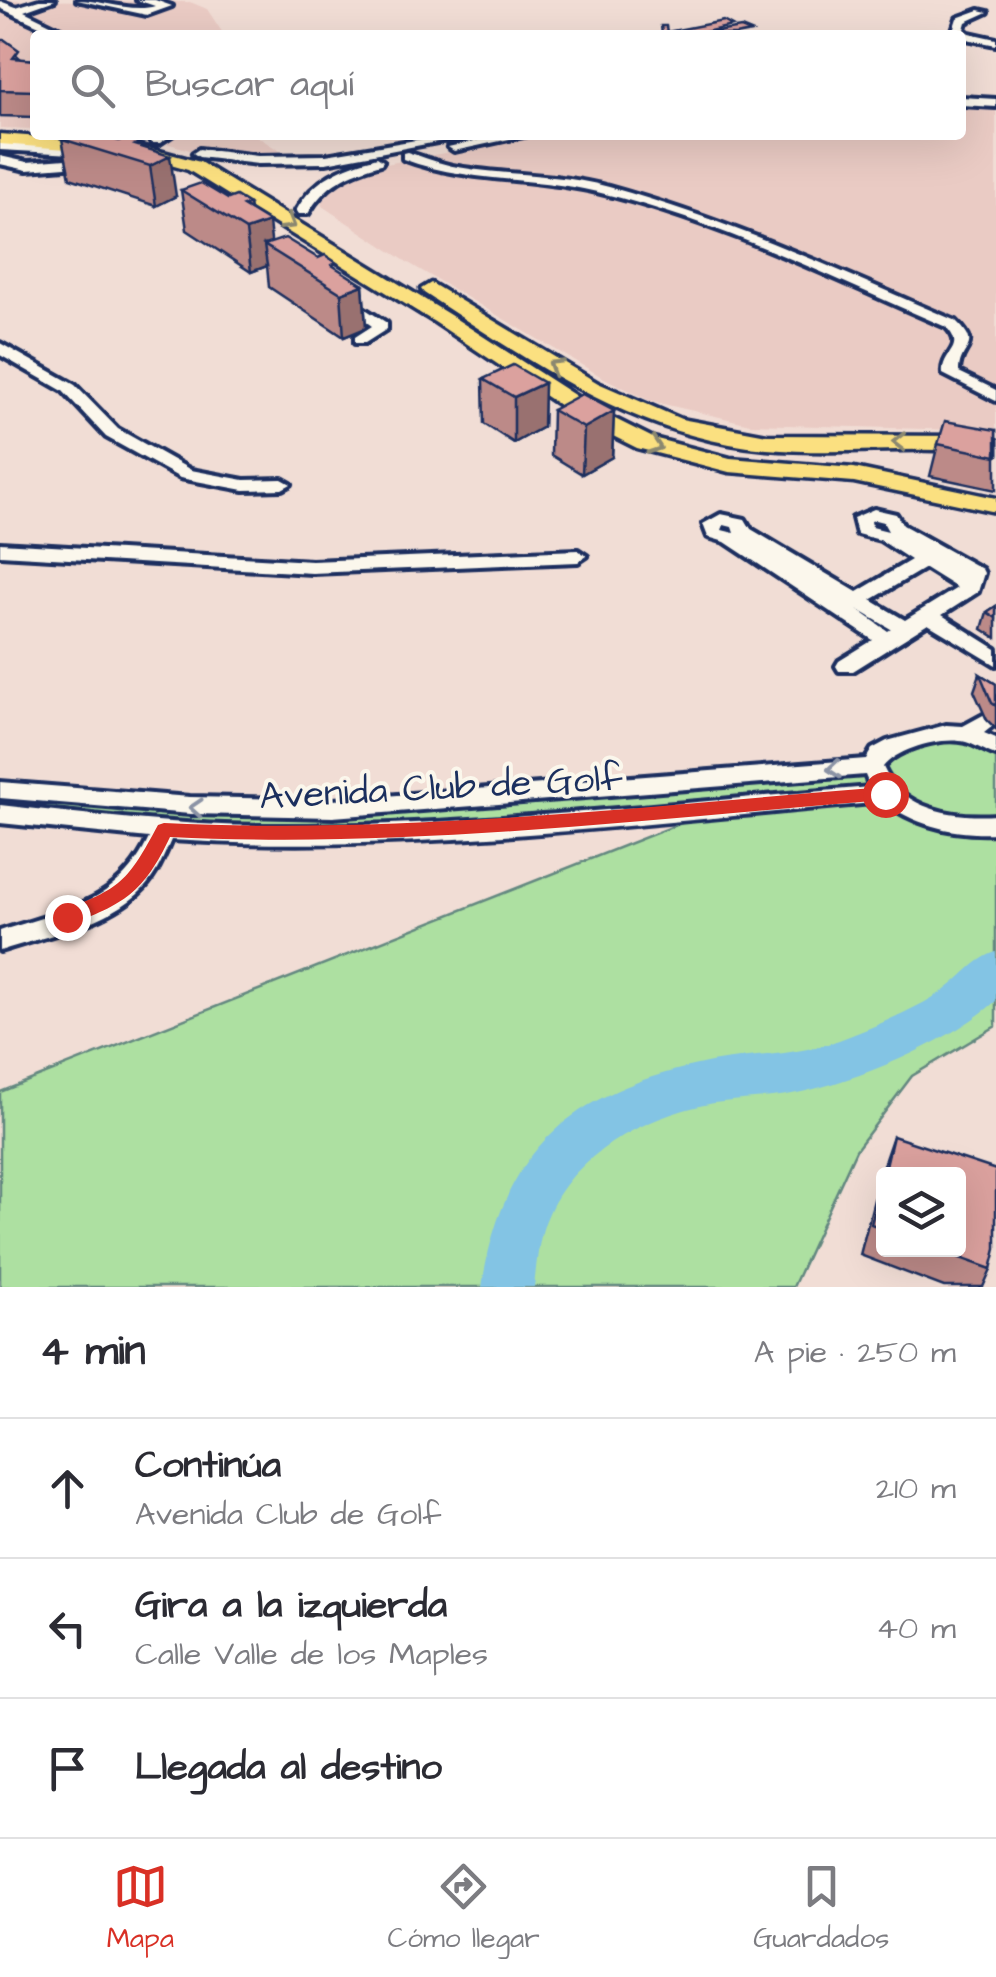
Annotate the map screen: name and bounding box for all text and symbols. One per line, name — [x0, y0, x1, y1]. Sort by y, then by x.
search box — [30, 30, 966, 140]
icon: search — [65, 58, 120, 113]
text: Buscar aquí — [145, 59, 354, 111]
one-way arrow — [278, 211, 296, 230]
one-way arrow — [548, 359, 566, 378]
one-way arrow — [890, 431, 906, 452]
one-way arrow — [646, 435, 663, 455]
street label: Avenida Club de Golf — [258, 752, 624, 823]
one-way arrow — [825, 758, 841, 780]
route start — [863, 772, 909, 818]
one-way arrow — [187, 797, 203, 819]
route end — [45, 895, 91, 941]
map controls — [876, 1167, 966, 1257]
button: layers — [876, 1167, 966, 1257]
text: 4 min — [40, 1323, 145, 1381]
text: A pie · 250 m — [754, 1330, 956, 1375]
text: Continúa — [135, 1440, 281, 1492]
icon: ahead — [40, 1461, 95, 1516]
text: 210 m — [876, 1466, 956, 1511]
text: Avenida Club de Golf — [135, 1492, 441, 1537]
text: Gira a la izquierda — [135, 1580, 447, 1632]
icon: left — [40, 1601, 95, 1656]
text: 40 m — [876, 1606, 956, 1651]
text: Calle Valle de los Maples — [135, 1632, 488, 1677]
icon: arrive — [40, 1741, 95, 1796]
text: Llegada al destino — [135, 1742, 442, 1794]
tab: Mapa — [107, 1859, 174, 1958]
tab: Cómo llegar — [387, 1859, 540, 1958]
tab: Guardados — [753, 1859, 889, 1958]

